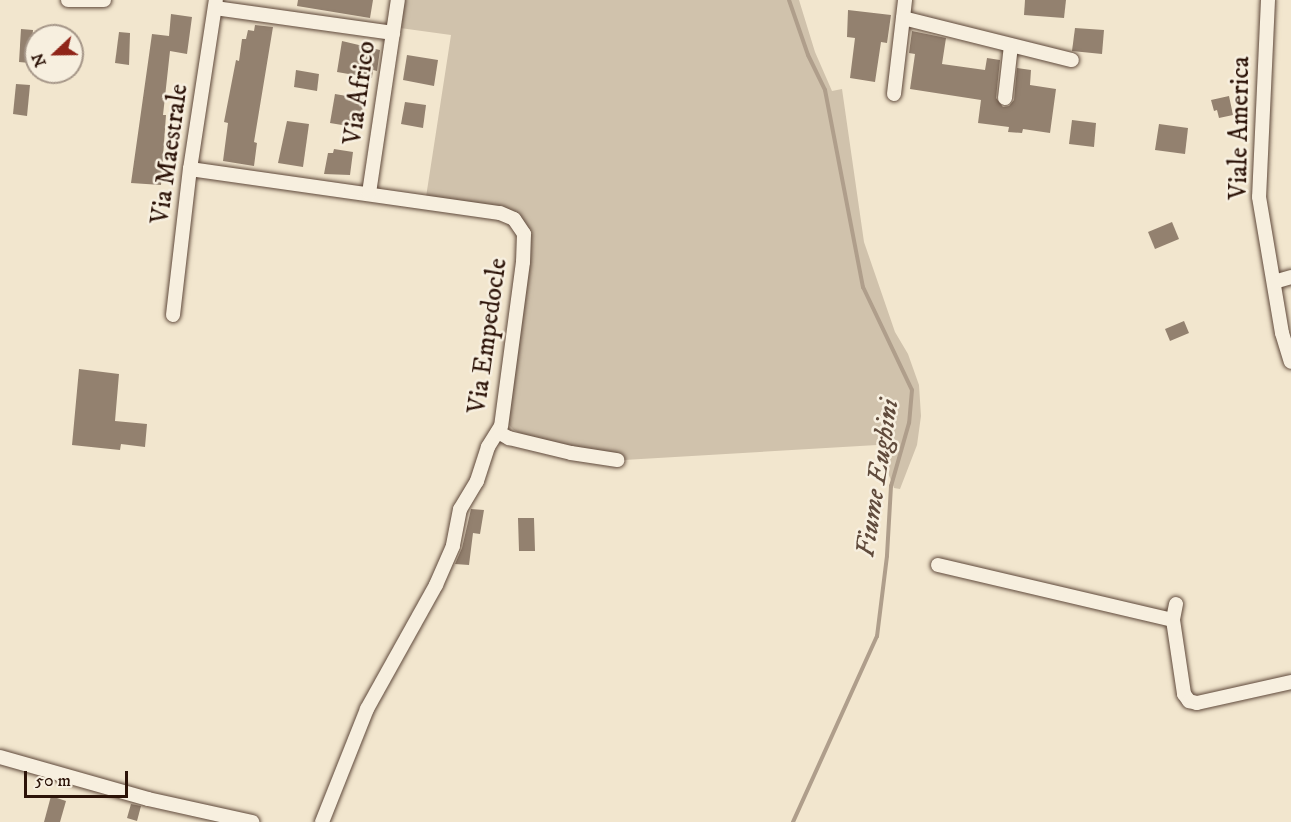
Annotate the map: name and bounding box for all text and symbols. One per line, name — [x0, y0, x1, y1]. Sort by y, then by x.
north arrow — [24, 24, 84, 84]
street label: Via Africo — [337, 39, 383, 147]
text: N — [27, 50, 51, 70]
street label: Viale America — [1223, 56, 1257, 200]
street label: Via Maestrale — [145, 82, 195, 226]
street label: Via Empedocle — [462, 256, 514, 416]
water label: Fiume Eughini — [850, 397, 906, 559]
scale bar — [27, 759, 130, 797]
text: 50 m — [35, 770, 71, 792]

